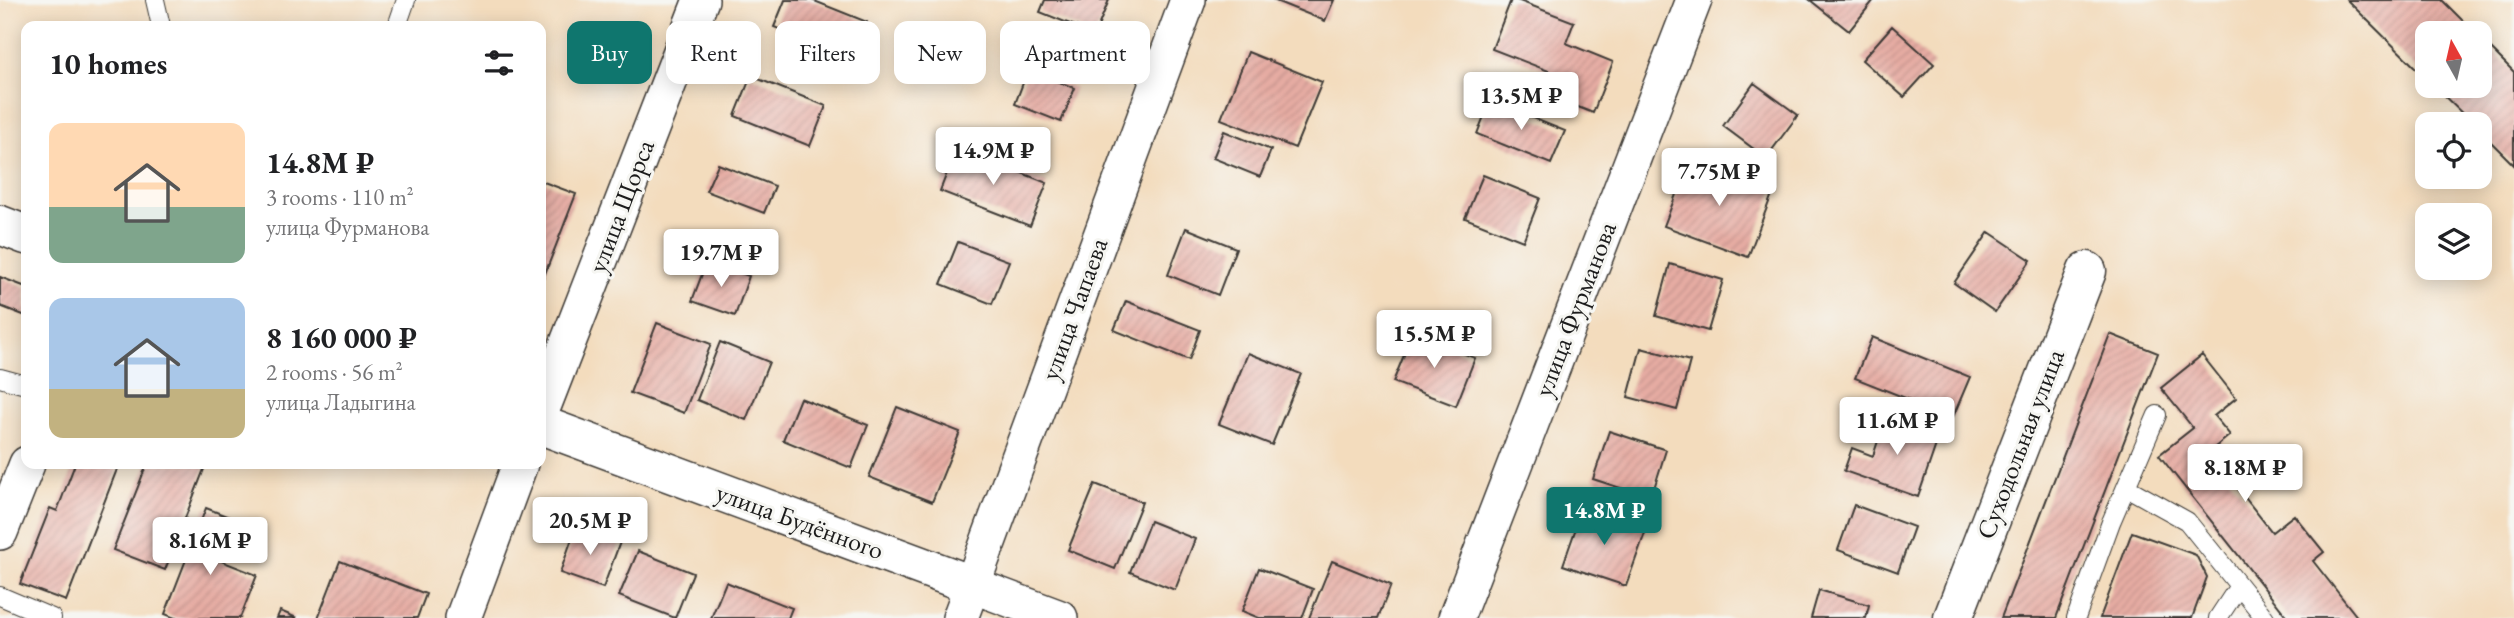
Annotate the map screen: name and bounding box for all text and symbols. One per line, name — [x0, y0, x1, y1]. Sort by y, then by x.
chip: Buy — [567, 21, 652, 84]
chip: Rent — [666, 21, 761, 84]
chip: Filters — [775, 21, 880, 84]
chip: New — [894, 21, 986, 84]
chip: Apartment — [1000, 21, 1150, 84]
north arrow — [2415, 21, 2492, 98]
map controls — [2415, 21, 2492, 280]
text: 10 homes — [49, 44, 167, 83]
icon: filters — [480, 44, 518, 82]
pin: 13.5M ₽ — [1456, 72, 1586, 132]
text: 13.5M ₽ — [1480, 80, 1562, 110]
button: locate — [2415, 112, 2492, 189]
pin: 14.9M ₽ — [928, 128, 1058, 187]
street label: улица Щорса — [580, 134, 662, 277]
text: 14.9M ₽ — [952, 135, 1034, 165]
text: 14.8M ₽ — [266, 143, 374, 182]
pin: 7.75M ₽ — [1654, 148, 1784, 208]
icon: home — [105, 151, 189, 235]
text: 7.75M ₽ — [1678, 156, 1760, 186]
text: 3 rooms · 110 m² — [266, 182, 414, 212]
button: layers — [2415, 203, 2492, 280]
text: улица Фурманова — [266, 212, 429, 242]
street label: улица Фурманова — [1526, 216, 1624, 401]
pin: 19.7M ₽ — [656, 230, 786, 289]
street label: улица Чапаева — [1033, 233, 1116, 385]
text: 19.7M ₽ — [680, 237, 762, 267]
pin: 15.5M ₽ — [1369, 310, 1499, 370]
text: 8 160 000 ₽ — [266, 318, 417, 357]
text: 15.5M ₽ — [1393, 318, 1475, 348]
icon: home — [105, 326, 189, 410]
street label: Суходольная улица — [1968, 344, 2072, 544]
text: 2 rooms · 56 m² — [266, 357, 403, 387]
text: улица Ладыгина — [266, 387, 416, 417]
pin: 11.6M ₽ — [1832, 398, 1962, 457]
text: 11.6M ₽ — [1856, 405, 1938, 435]
pin: 8.18M ₽ — [2180, 444, 2310, 504]
text: 8.18M ₽ — [2204, 452, 2286, 482]
street label: улица Будённого — [712, 475, 888, 567]
pin: 14.8M ₽ — [1539, 488, 1669, 547]
text: 14.8M ₽ — [1563, 495, 1645, 525]
pin: 20.5M ₽ — [525, 498, 655, 557]
text: 20.5M ₽ — [549, 505, 631, 535]
pin: 8.16M ₽ — [145, 518, 275, 577]
text: 8.16M ₽ — [169, 525, 251, 555]

